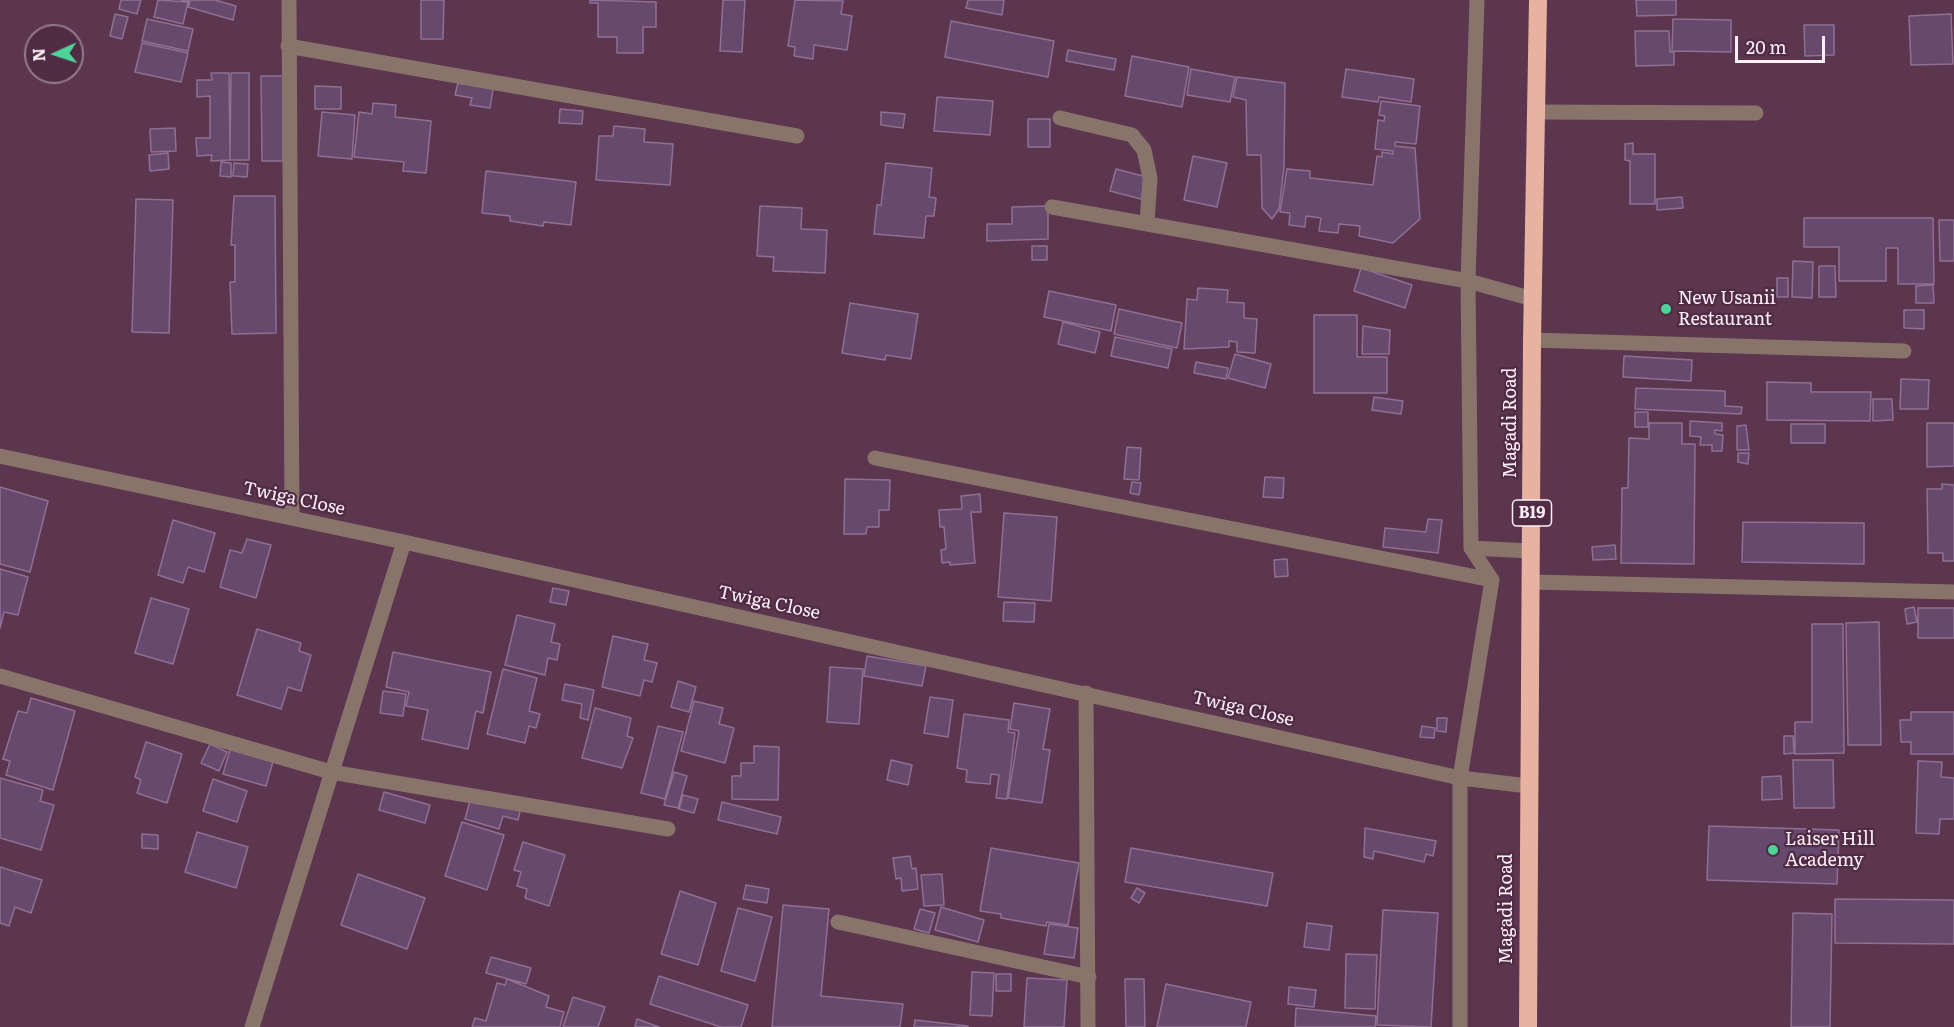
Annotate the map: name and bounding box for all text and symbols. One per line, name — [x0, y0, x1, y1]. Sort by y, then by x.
north arrow — [24, 24, 84, 84]
scale bar — [1738, 24, 1828, 62]
text: 20 m — [1746, 33, 1787, 60]
text: N — [26, 47, 50, 62]
place label: New Usanii Restaurant — [1678, 288, 1776, 330]
marker: New Usanii Restaurant — [1659, 302, 1673, 316]
street label: Magadi Road — [1500, 367, 1522, 479]
street label: Twiga Close — [241, 478, 347, 520]
road number: B19 — [1512, 500, 1552, 526]
street label: Twiga Close — [716, 582, 822, 624]
street label: Twiga Close — [1190, 687, 1296, 731]
place label: Laiser Hill Academy — [1785, 829, 1875, 872]
marker: Laiser Hill Academy — [1766, 843, 1780, 857]
street label: Magadi Road — [1496, 853, 1518, 965]

